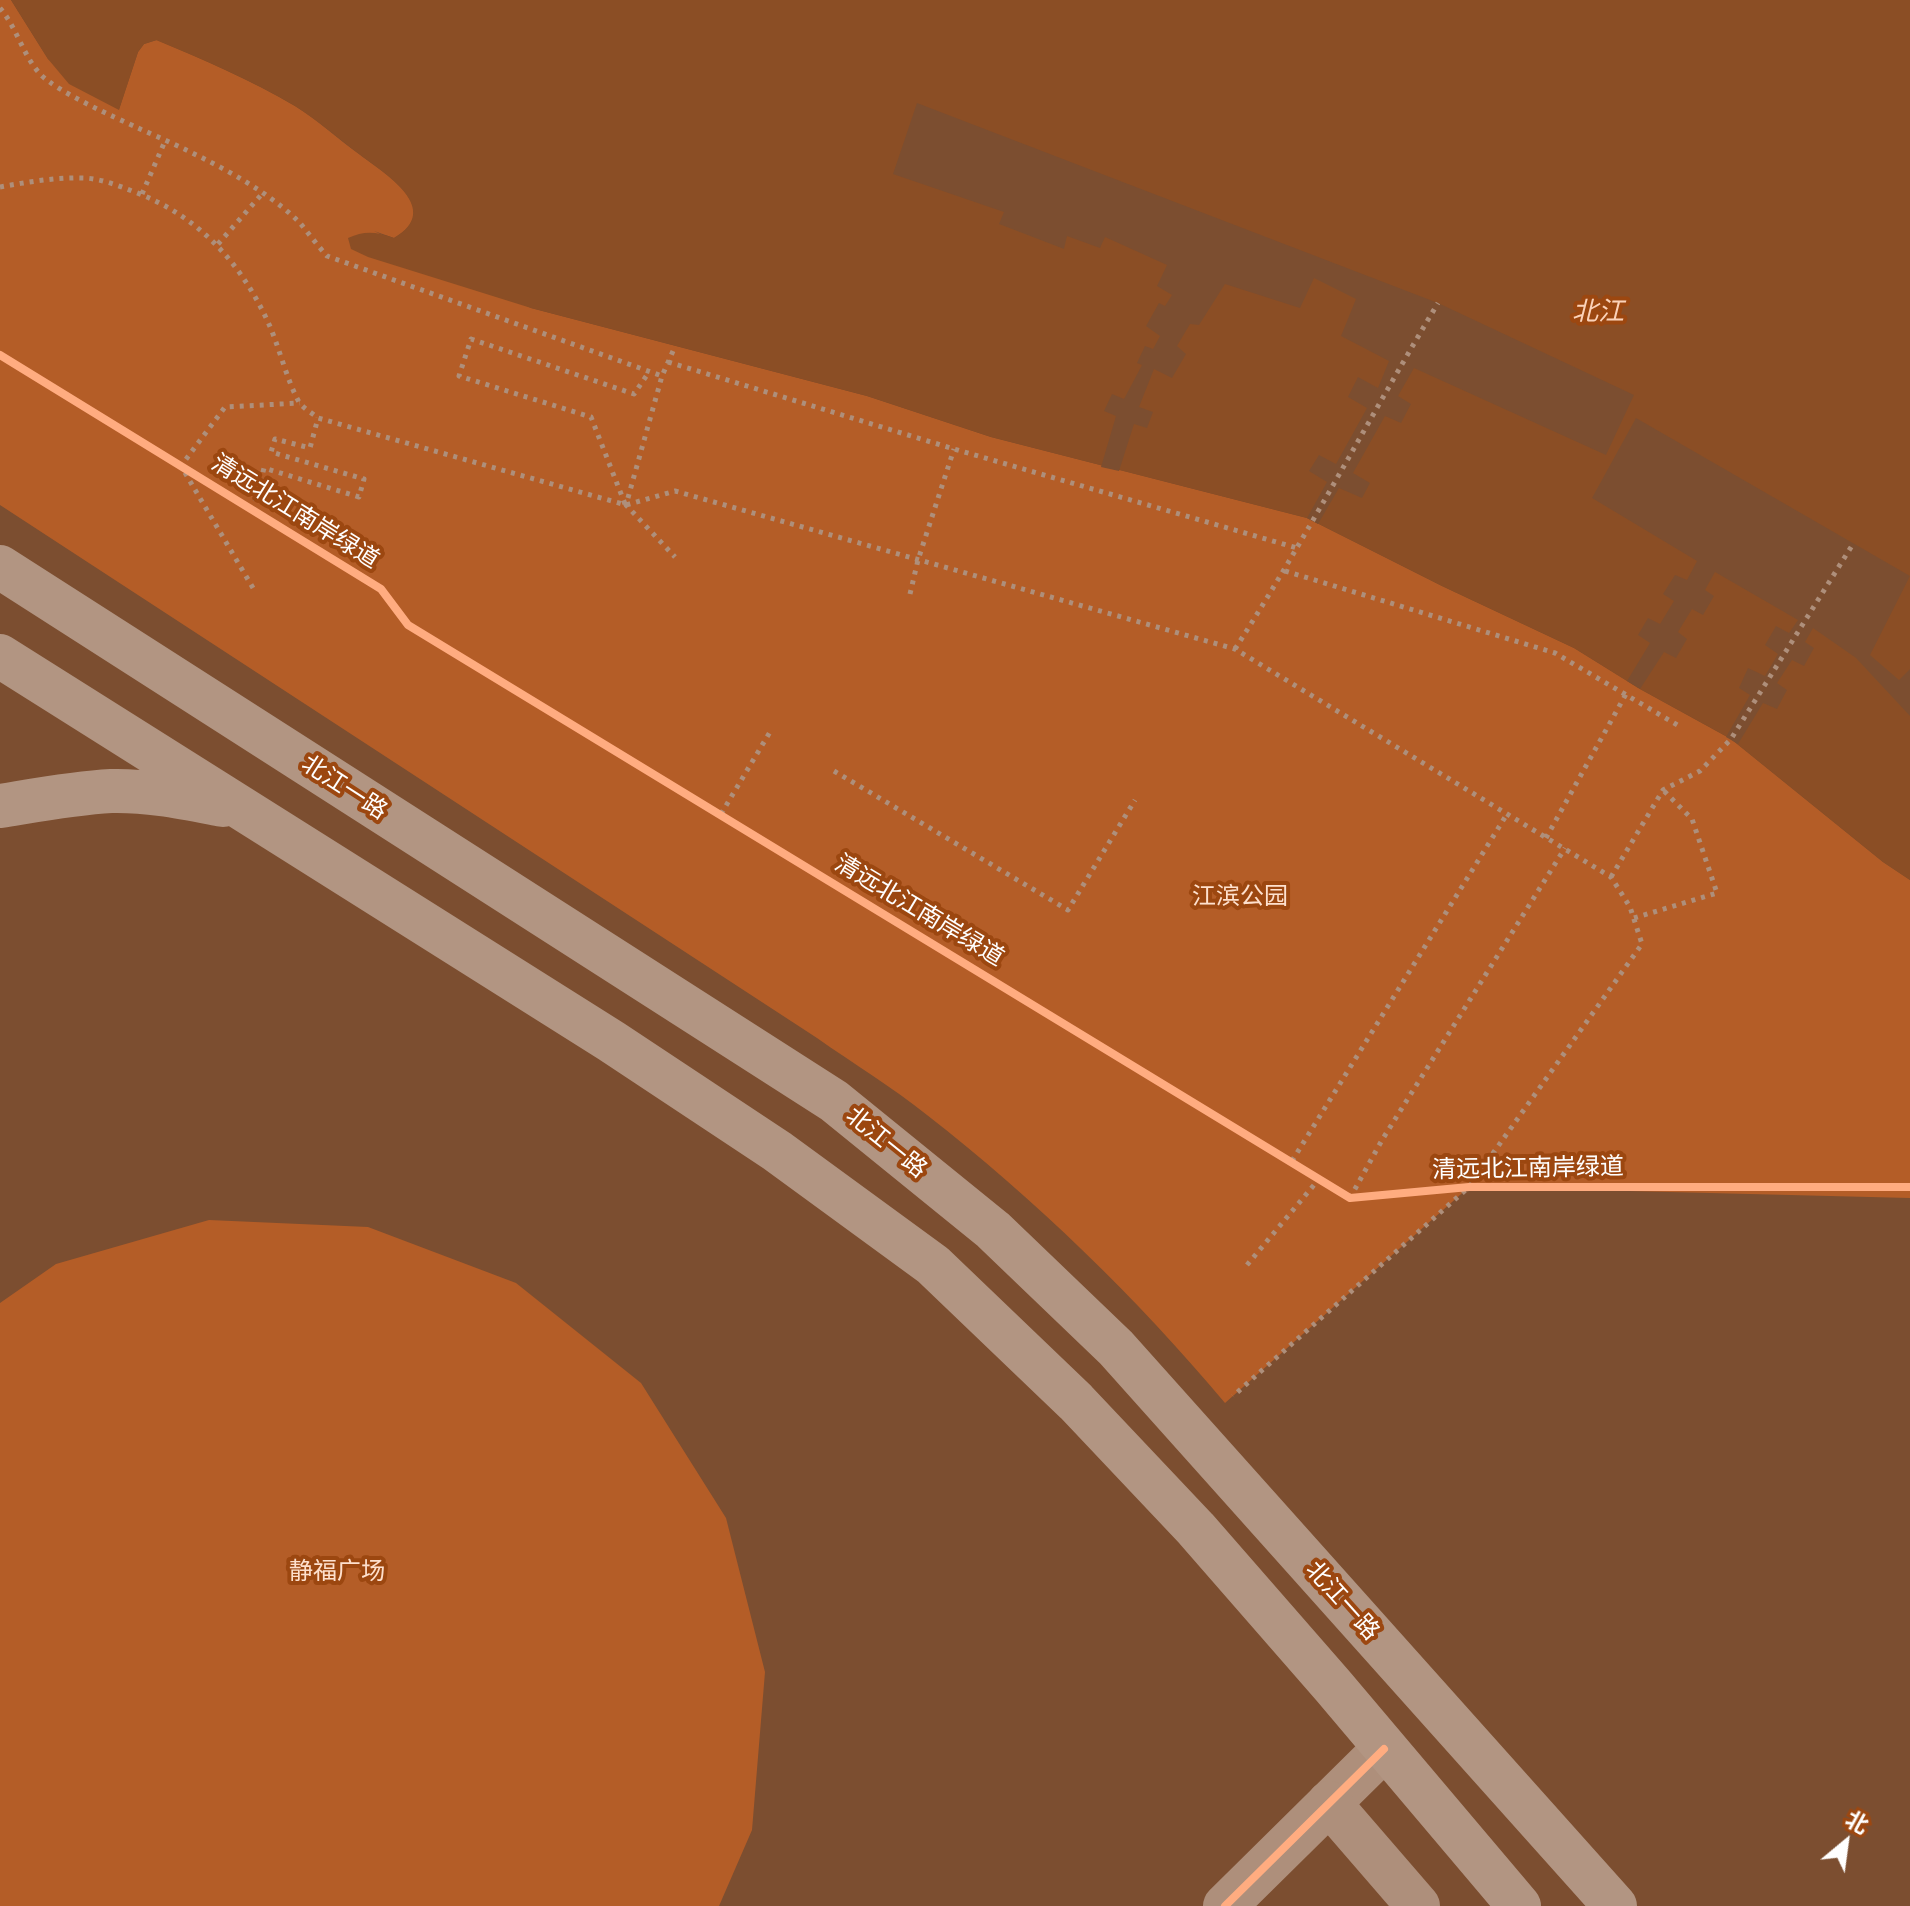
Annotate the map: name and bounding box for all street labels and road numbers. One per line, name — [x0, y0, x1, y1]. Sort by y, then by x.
street label: 清远北江南岸绿道 — [206, 449, 384, 575]
street label: 北江一路 — [296, 750, 392, 826]
street label: 清远北江南岸绿道 — [829, 849, 1009, 973]
street label: 北江一路 — [840, 1102, 932, 1184]
street label: 清远北江南岸绿道 — [1432, 1153, 1624, 1185]
street label: 北江一路 — [1299, 1556, 1385, 1646]

